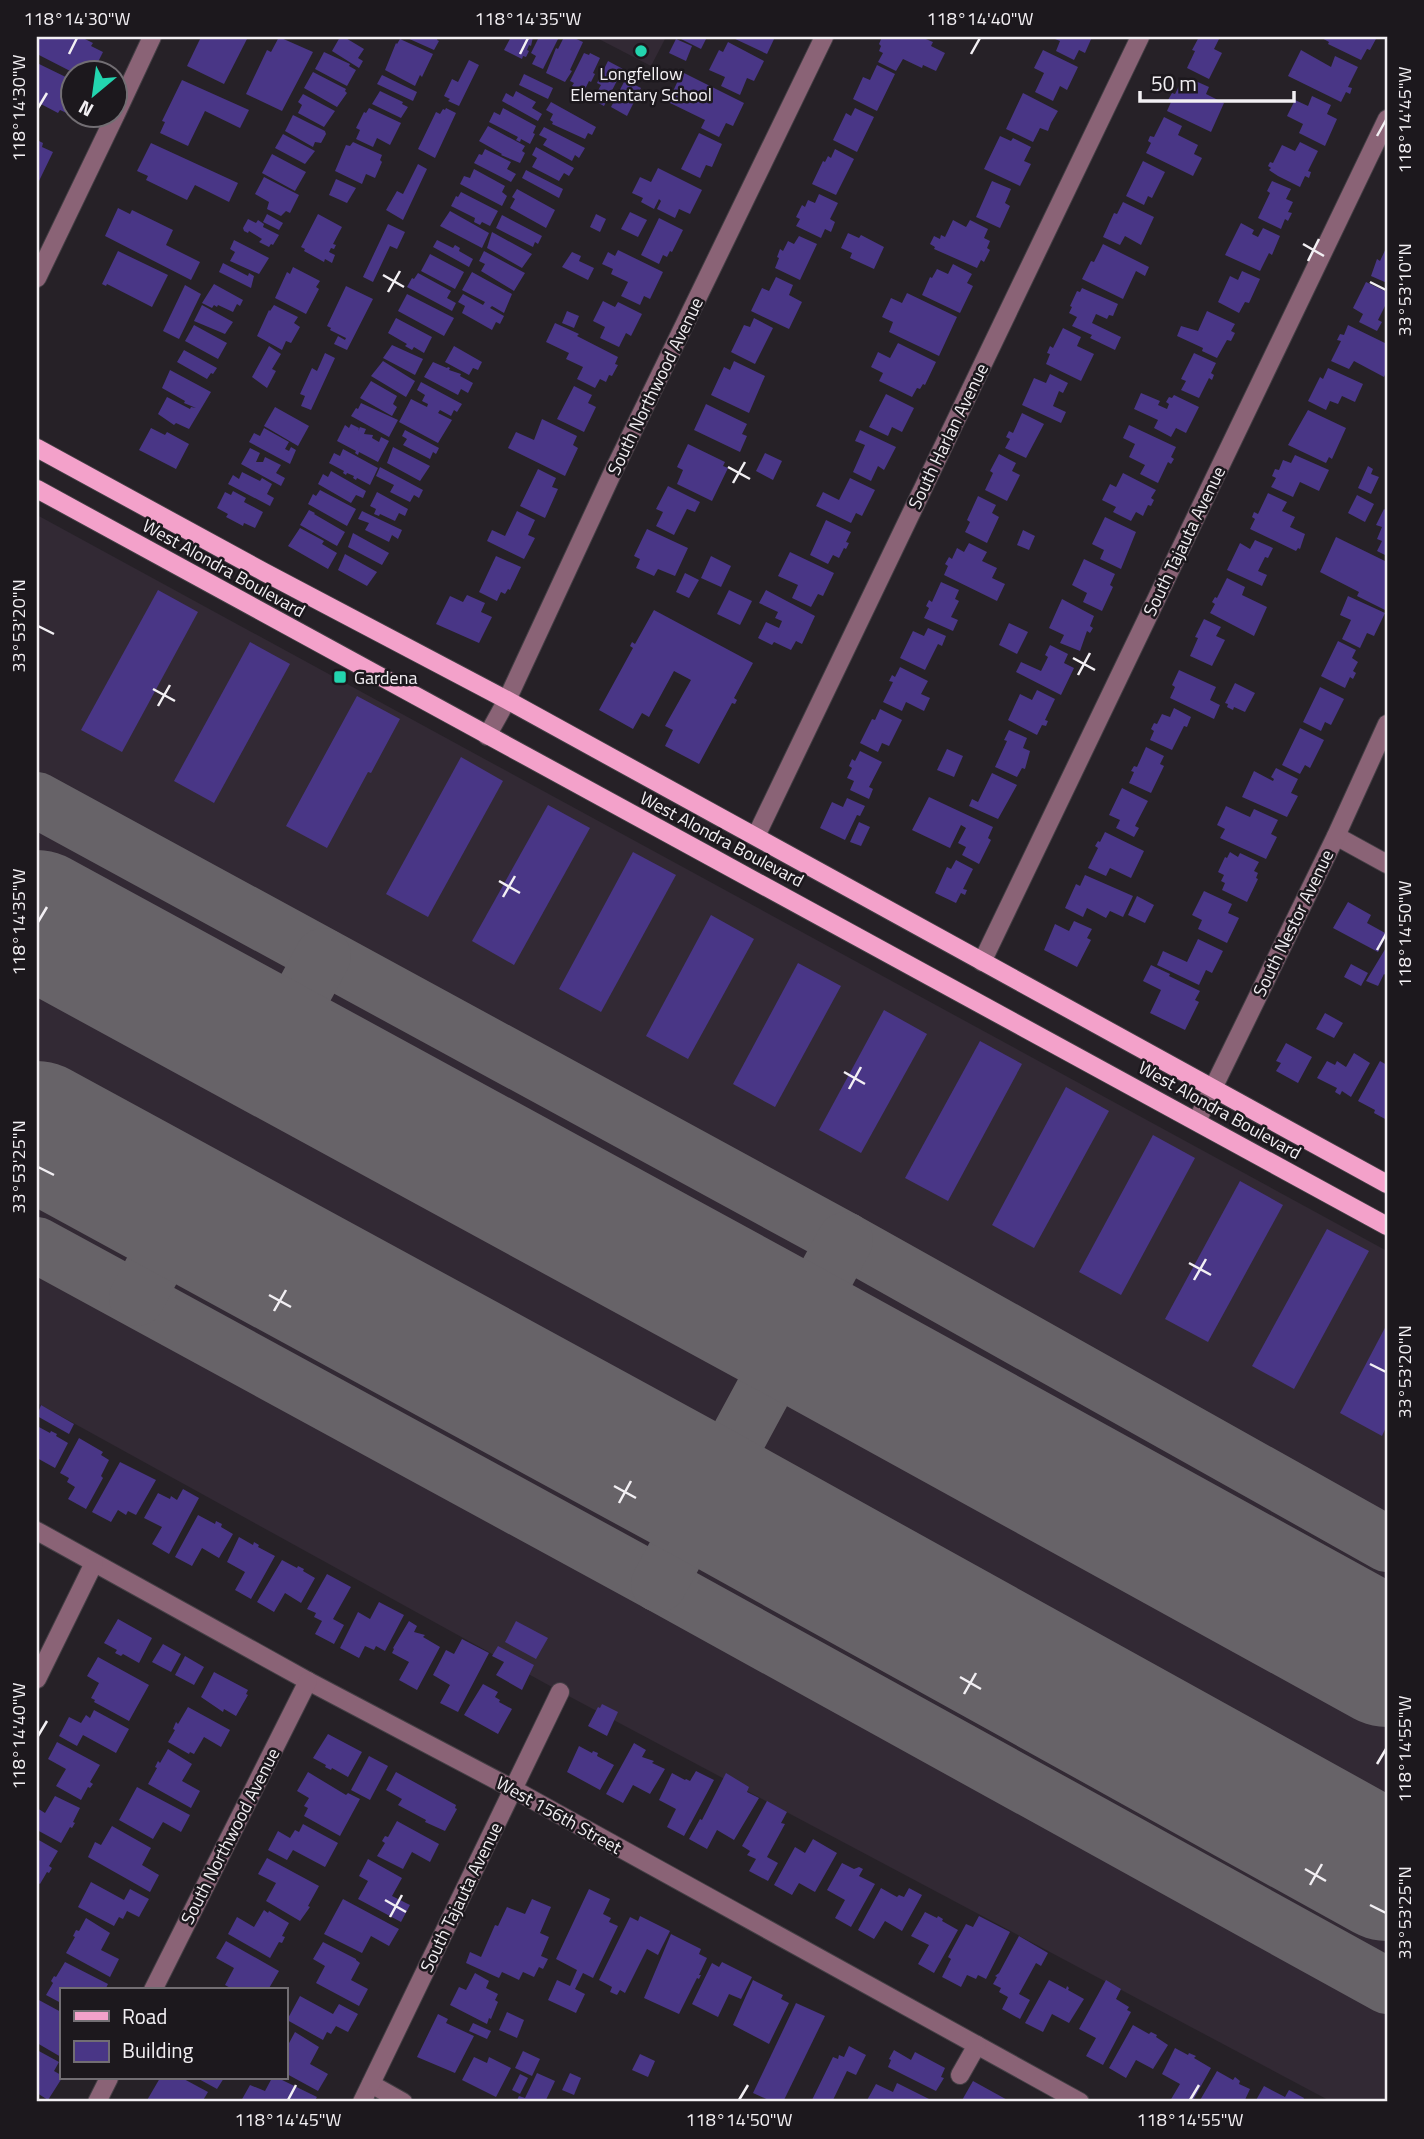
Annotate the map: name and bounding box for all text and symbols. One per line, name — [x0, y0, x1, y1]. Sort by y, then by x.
text: 118°14'30"W — [23, 5, 131, 32]
text: 118°14'35"W — [474, 5, 582, 32]
text: 118°14'40"W — [926, 5, 1034, 32]
marker: Longfellow Elementary School — [633, 43, 649, 59]
text: 118°14'30"W — [5, 54, 32, 162]
north arrow — [60, 60, 130, 130]
place label: Longfellow Elementary School — [570, 60, 712, 108]
scale bar — [1140, 60, 1294, 104]
text: 118°14'45"W — [1391, 66, 1418, 174]
text: 50 m — [1151, 67, 1197, 99]
text: N — [73, 93, 98, 125]
text: 33°53'10"N — [1391, 243, 1418, 337]
street label: South Northwood Avenue — [600, 292, 710, 480]
street label: South Harlan Avenue — [901, 359, 995, 513]
street label: South Tajauta Avenue — [1136, 461, 1232, 621]
street label: West Alondra Boulevard — [138, 512, 310, 624]
text: 33°53'20"N — [5, 579, 32, 673]
place label: Gardena — [354, 664, 417, 691]
marker: Gardena — [332, 669, 348, 685]
street label: West Alondra Boulevard — [635, 784, 809, 894]
street label: South Nestor Avenue — [1246, 845, 1340, 1001]
text: 118°14'35"W — [5, 868, 32, 976]
text: 118°14'50"W — [1391, 880, 1418, 988]
street label: West Alondra Boulevard — [1134, 1054, 1306, 1166]
text: 33°53'25"N — [5, 1120, 32, 1214]
text: 33°53'20"N — [1391, 1325, 1418, 1419]
text: 118°14'40"W — [5, 1682, 32, 1790]
text: 118°14'55"W — [1391, 1695, 1418, 1803]
street label: South Northwood Avenue — [174, 1743, 286, 1929]
street label: West 156th Street — [491, 1769, 627, 1861]
street label: South Tajauta Avenue — [413, 1817, 509, 1977]
text: 33°53'25"N — [1391, 1866, 1418, 1960]
legend — [60, 1988, 287, 2080]
text: Road — [122, 2000, 167, 2032]
text: Building — [122, 2034, 194, 2066]
text: 118°14'45"W — [234, 2106, 342, 2133]
text: 118°14'50"W — [685, 2106, 793, 2133]
text: 118°14'55"W — [1136, 2106, 1244, 2133]

